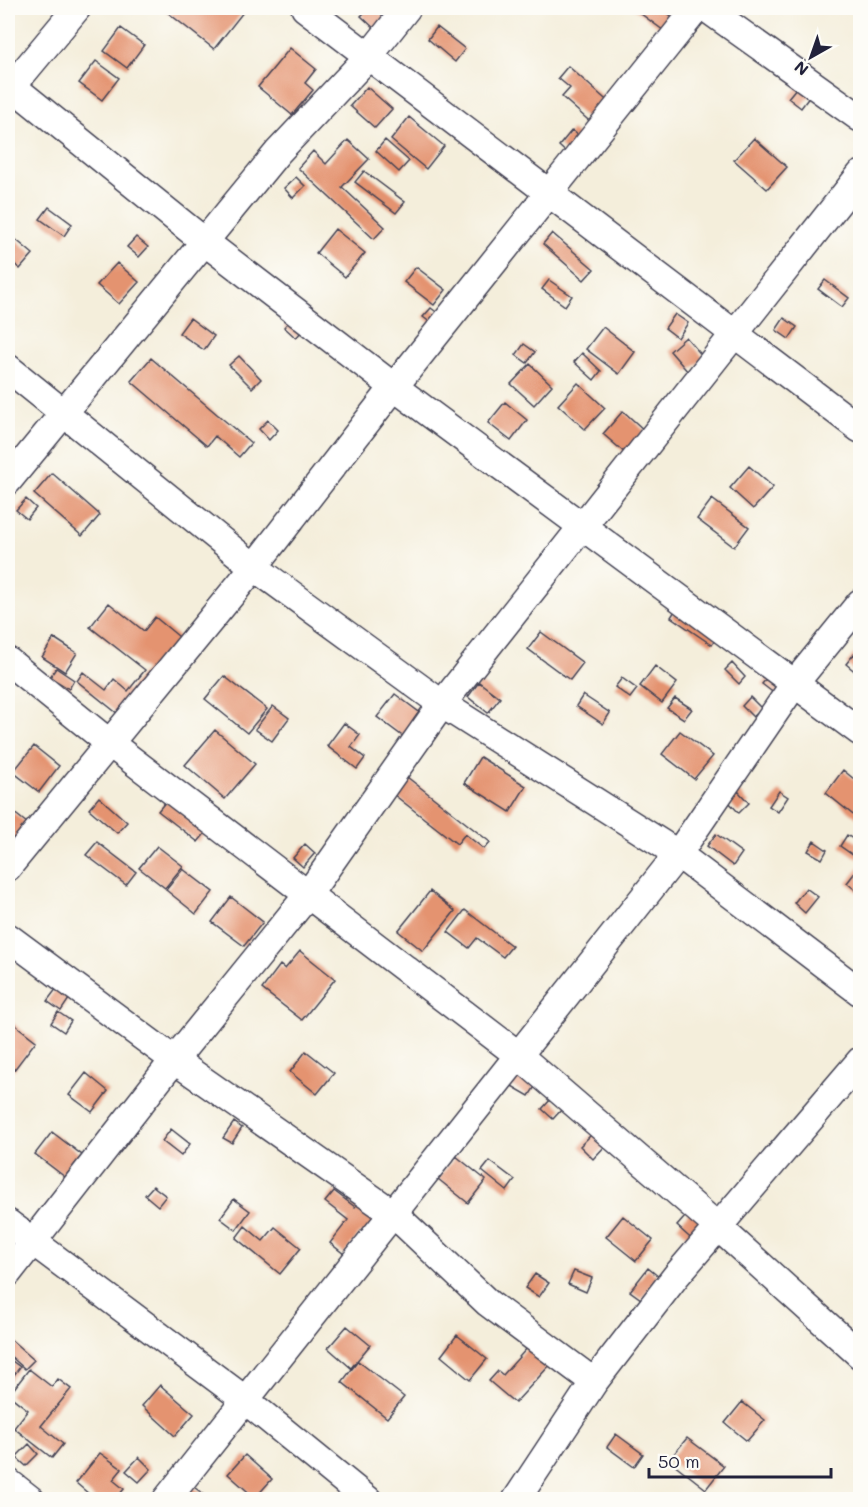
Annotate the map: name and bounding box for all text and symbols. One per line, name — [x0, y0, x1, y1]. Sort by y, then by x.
north arrow — [781, 27, 841, 87]
text: N — [790, 57, 812, 81]
scale bar — [649, 1441, 830, 1479]
text: 50 m — [658, 1449, 700, 1473]

